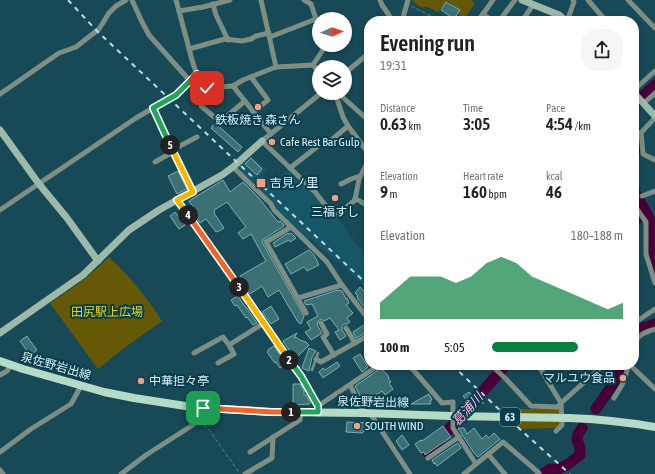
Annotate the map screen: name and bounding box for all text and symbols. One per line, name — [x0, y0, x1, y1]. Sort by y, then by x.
north arrow — [312, 12, 352, 52]
map controls — [312, 12, 352, 100]
button: share — [581, 29, 623, 71]
text: Evening run — [380, 30, 475, 56]
text: 19:31 — [380, 58, 407, 73]
button: layers — [312, 60, 352, 100]
pin — [190, 71, 224, 105]
icon: check — [196, 77, 218, 99]
marker: 鉄板焼き 森さん — [253, 102, 263, 112]
text: Distance — [380, 102, 415, 114]
text: Time — [463, 102, 483, 114]
text: Pace — [546, 102, 565, 114]
place label: 鉄板焼き 森さん — [215, 113, 301, 127]
text: 0.63 — [380, 114, 407, 134]
text: 3:05 — [463, 114, 490, 134]
text: 4:54 — [546, 114, 573, 134]
text: km — [407, 120, 421, 132]
text: /km — [573, 120, 591, 132]
pin: 5 — [160, 135, 180, 155]
place label: Cafe Rest Bar Gulp — [280, 135, 360, 149]
marker: Cafe Rest Bar Gulp — [267, 137, 277, 147]
text: 5 — [167, 139, 173, 151]
text: Elevation — [380, 170, 418, 182]
text: Heart rate — [463, 170, 504, 182]
text: kcal — [546, 170, 563, 182]
place label: 吉見ノ里 — [270, 176, 318, 190]
marker: 吉見ノ里 — [255, 177, 267, 189]
text: 9 — [380, 182, 388, 202]
text: 160 — [463, 182, 487, 202]
text: 46 — [546, 182, 562, 202]
text: m — [388, 188, 397, 200]
text: bpm — [487, 188, 507, 200]
marker: 三福すし — [330, 193, 340, 203]
pin: 4 — [178, 205, 198, 225]
place label: 三福すし — [311, 205, 359, 219]
text: 4 — [185, 209, 191, 221]
text: Elevation — [380, 228, 425, 243]
text: 180–188 m — [571, 228, 623, 243]
pin: 3 — [229, 277, 249, 297]
text: 3 — [236, 281, 242, 293]
park label: 田尻駅上広場 — [71, 305, 143, 319]
text: 100 m — [380, 340, 409, 355]
text: 5:05 — [444, 340, 465, 355]
street label: 泉佐野岩出線 — [19, 349, 93, 383]
pin: 2 — [279, 350, 299, 370]
text: 2 — [286, 354, 292, 366]
place label: マルユウ食品 — [543, 371, 615, 385]
marker: マルユウ食品 — [618, 373, 628, 383]
place label: 中華担々亭 — [149, 374, 209, 388]
marker: 中華担々亭 — [136, 376, 146, 386]
water label: 葛浦川 — [449, 388, 487, 429]
pin — [186, 391, 220, 425]
street label: 泉佐野岩出線 — [337, 394, 409, 410]
icon: arrive — [192, 397, 214, 419]
pin: 1 — [281, 402, 301, 422]
text: 1 — [288, 406, 294, 418]
road number: 63 — [500, 408, 520, 426]
place label: SOUTH WIND — [365, 419, 424, 433]
marker: SOUTH WIND — [352, 421, 362, 431]

